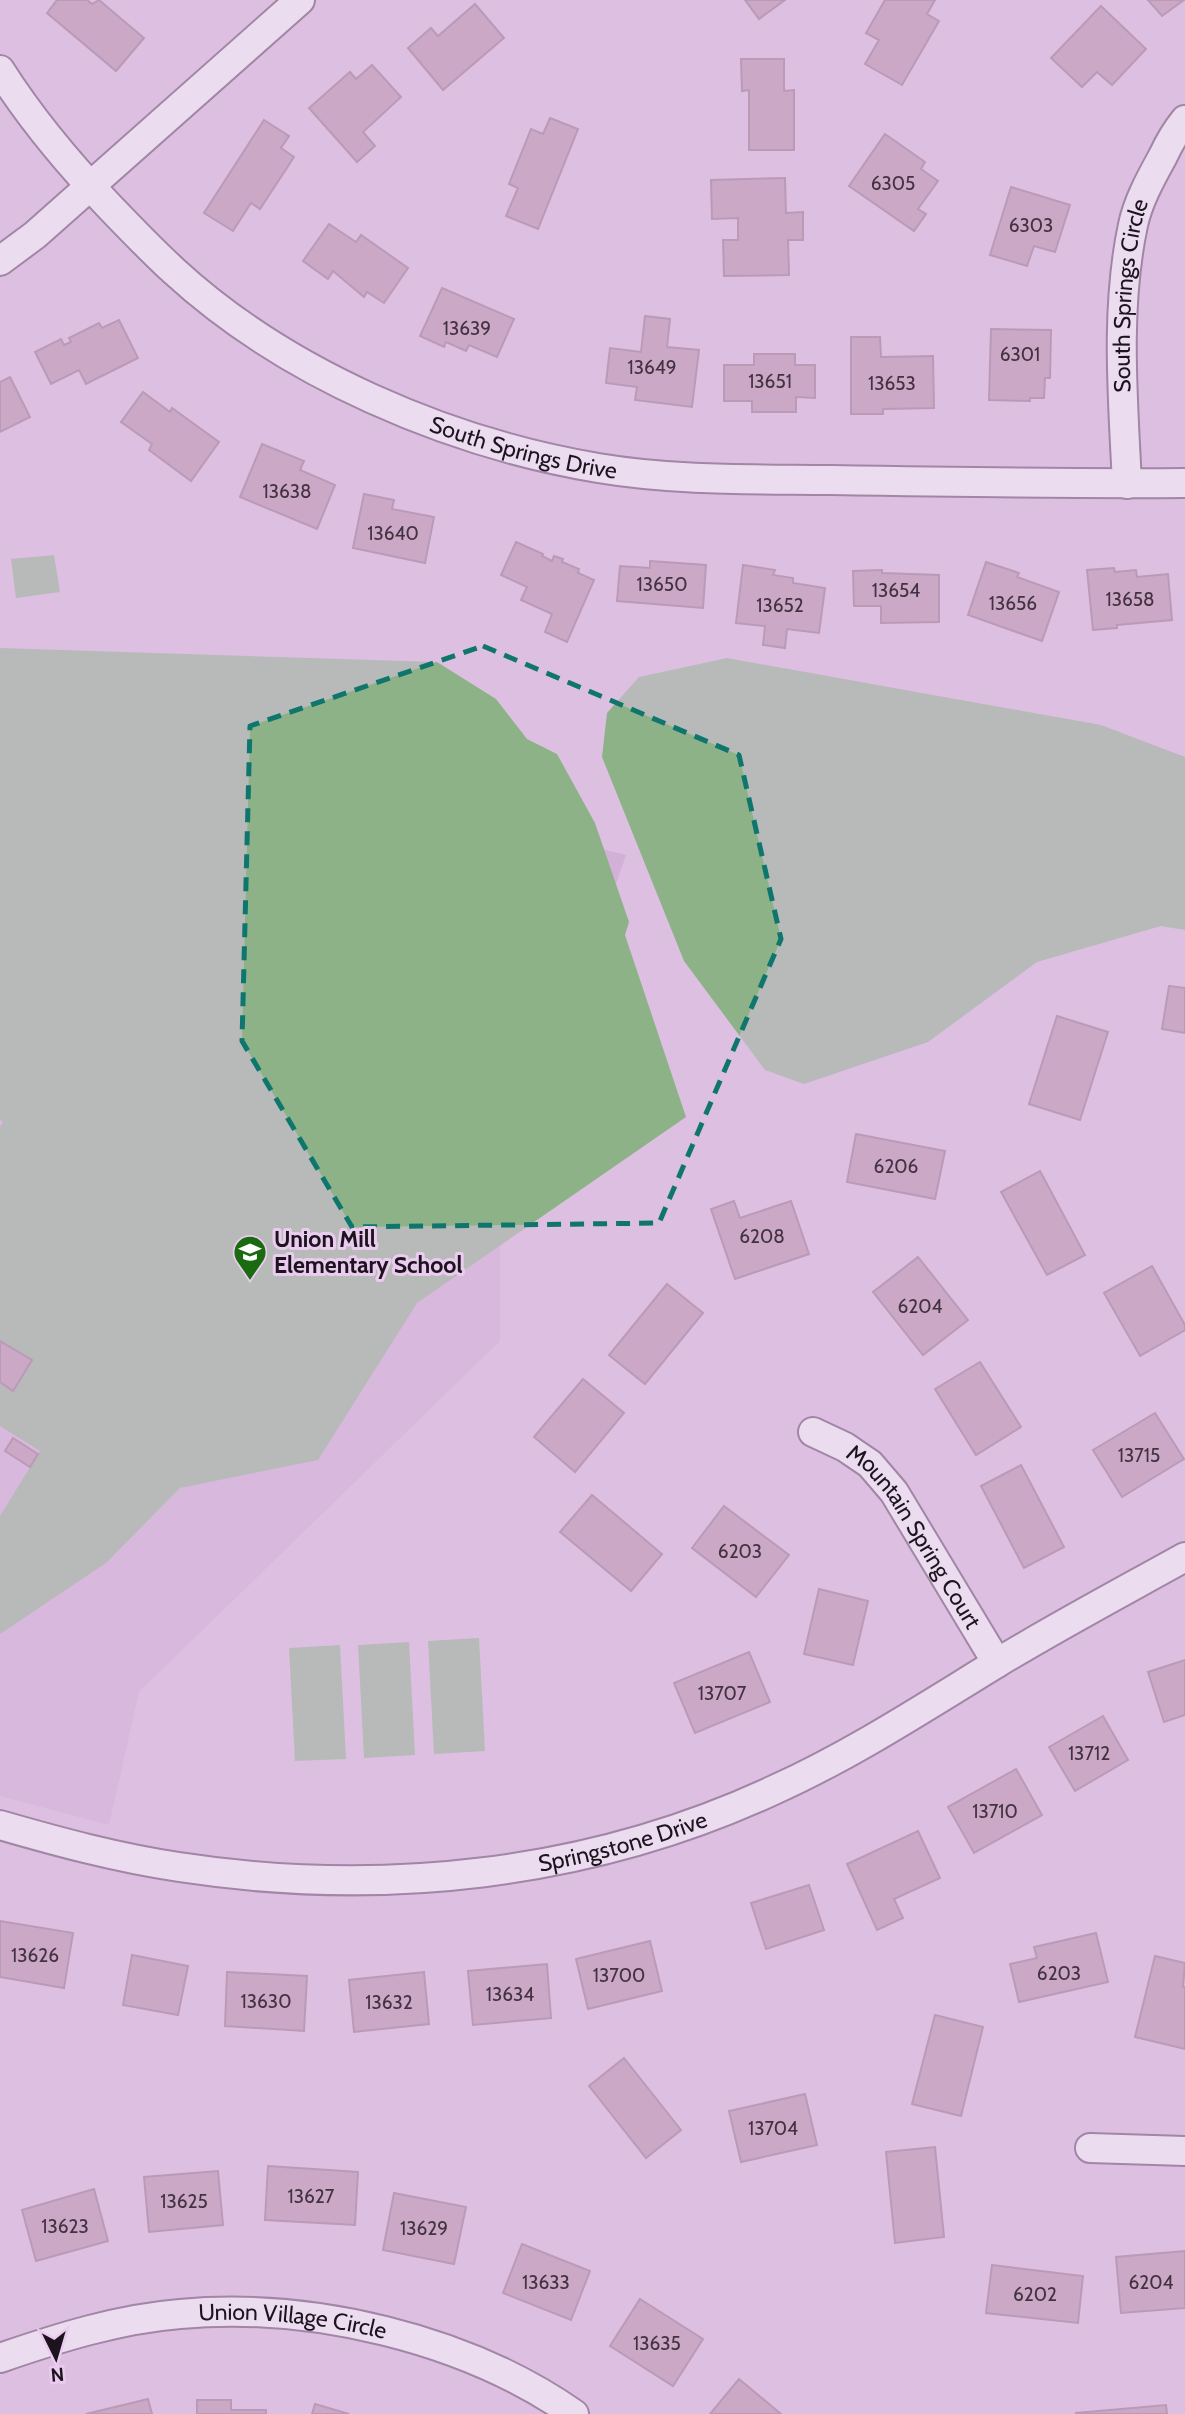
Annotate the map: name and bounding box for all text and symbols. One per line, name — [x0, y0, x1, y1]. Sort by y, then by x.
house number: 6305 — [871, 172, 915, 195]
street label: South Springs Circle — [1108, 194, 1154, 393]
house number: 6303 — [1009, 214, 1053, 237]
house number: 13639 — [443, 317, 491, 340]
house number: 6301 — [1000, 343, 1040, 366]
house number: 13649 — [627, 356, 677, 379]
house number: 13651 — [748, 370, 792, 393]
house number: 13653 — [868, 372, 916, 395]
street label: South Springs Drive — [426, 410, 619, 485]
house number: 13638 — [262, 480, 312, 503]
house number: 13640 — [367, 522, 419, 545]
house number: 13650 — [637, 573, 687, 596]
house number: 13654 — [872, 579, 920, 602]
house number: 13658 — [1105, 588, 1155, 611]
house number: 13656 — [989, 592, 1037, 615]
house number: 13652 — [756, 594, 804, 617]
house number: 6206 — [874, 1155, 918, 1178]
place label: Union Mill Elementary School — [274, 1225, 462, 1279]
house number: 6208 — [739, 1225, 785, 1248]
school or university icon: Union Mill Elementary School — [231, 1233, 269, 1282]
house number: 6204 — [898, 1295, 943, 1318]
street label: Mountain Spring Court — [841, 1438, 987, 1634]
house number: 13715 — [1118, 1444, 1160, 1467]
house number: 6203 — [718, 1540, 762, 1563]
house number: 13707 — [698, 1682, 747, 1705]
house number: 13712 — [1068, 1742, 1110, 1765]
house number: 13710 — [972, 1800, 1018, 1823]
street label: Springstone Drive — [536, 1805, 711, 1878]
house number: 13626 — [11, 1944, 59, 1967]
house number: 6203 — [1037, 1962, 1081, 1985]
house number: 13700 — [593, 1964, 645, 1987]
house number: 13634 — [486, 1983, 534, 2006]
house number: 13630 — [241, 1990, 291, 2013]
house number: 13632 — [365, 1991, 413, 2014]
house number: 13704 — [748, 2117, 798, 2140]
house number: 13627 — [288, 2185, 335, 2208]
house number: 13625 — [160, 2190, 208, 2213]
house number: 13623 — [41, 2215, 89, 2238]
house number: 13629 — [400, 2217, 448, 2240]
house number: 13633 — [522, 2271, 570, 2294]
house number: 6204 — [1129, 2271, 1174, 2294]
house number: 6202 — [1013, 2283, 1057, 2306]
street label: Union Village Circle — [198, 2298, 390, 2345]
north arrow — [21, 2323, 91, 2393]
house number: 13635 — [633, 2332, 681, 2355]
text: N — [50, 2362, 65, 2386]

